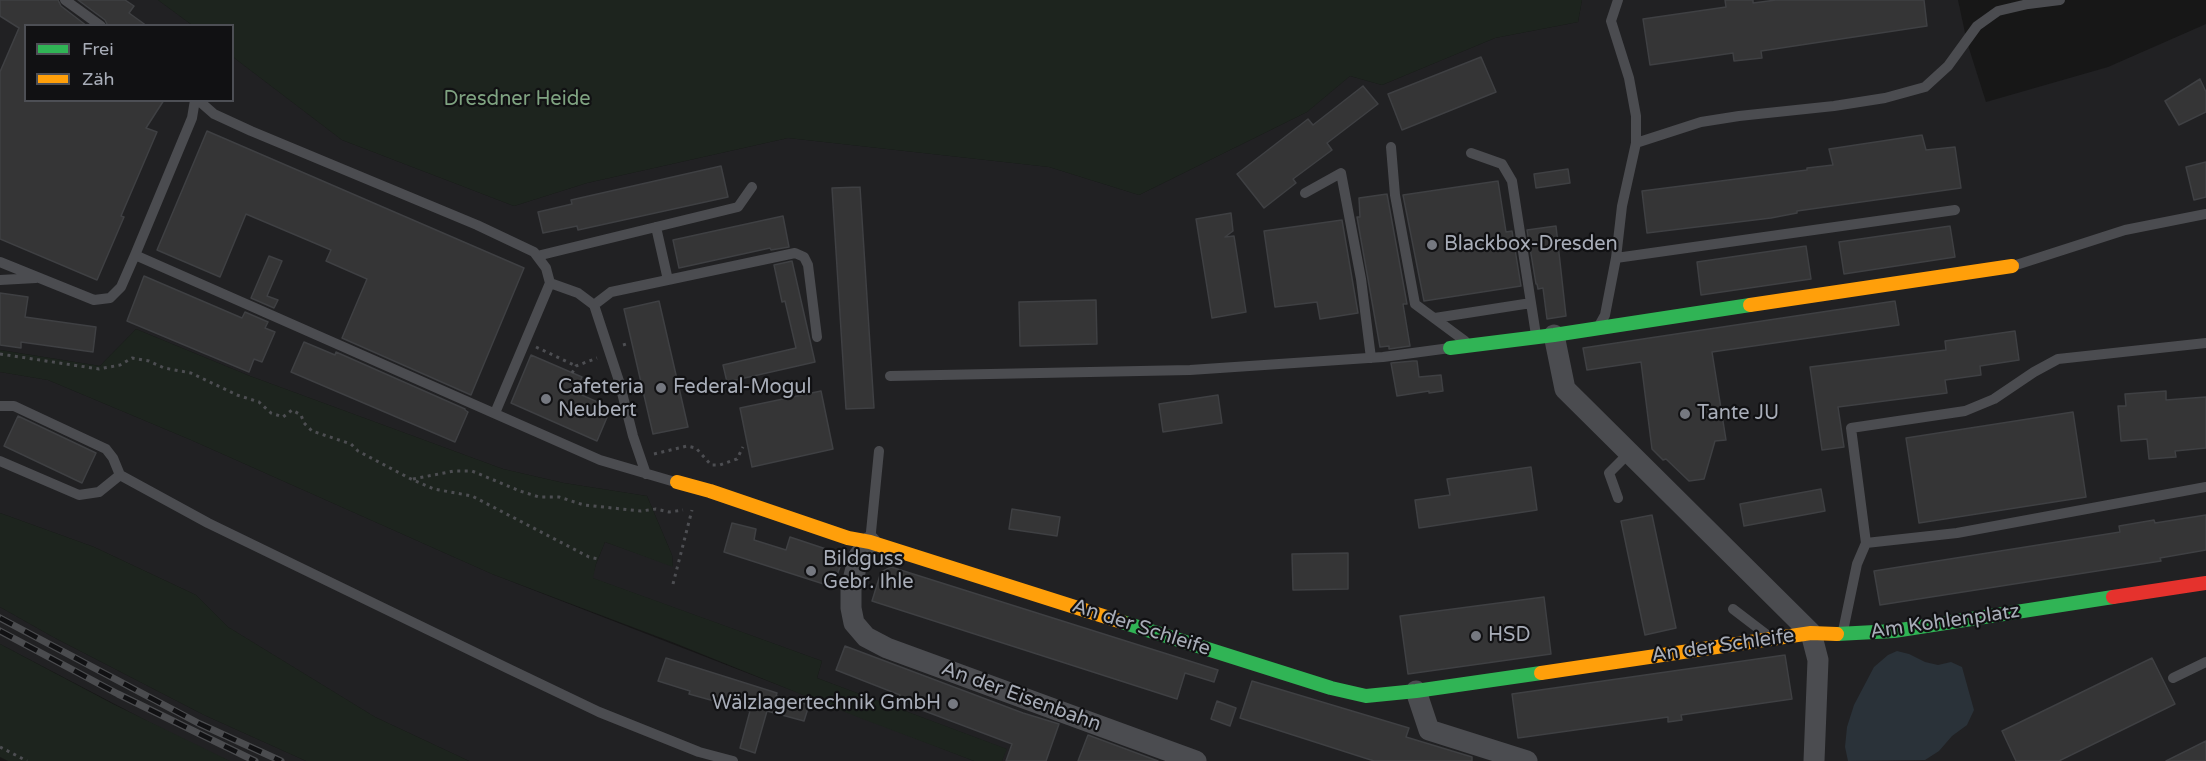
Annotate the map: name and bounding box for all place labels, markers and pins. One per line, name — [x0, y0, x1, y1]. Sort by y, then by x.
place label: Blackbox-Dresden — [1444, 233, 1618, 257]
marker: Blackbox-Dresden — [1425, 238, 1439, 252]
place label: Cafeteria Neubert — [558, 376, 644, 423]
place label: Federal-Mogul — [673, 376, 811, 400]
marker: Federal-Mogul — [654, 381, 668, 395]
marker: Cafeteria Neubert — [539, 392, 553, 406]
place label: Tante JU — [1697, 402, 1779, 426]
marker: Tante JU — [1678, 407, 1692, 421]
place label: Bildguss Gebr. Ihle — [823, 548, 914, 595]
marker: Bildguss Gebr. Ihle — [804, 564, 818, 578]
place label: HSD — [1488, 624, 1530, 648]
marker: HSD — [1469, 629, 1483, 643]
place label: Wälzlagertechnik GmbH — [712, 692, 941, 716]
marker: Wälzlagertechnik GmbH — [946, 697, 960, 711]

